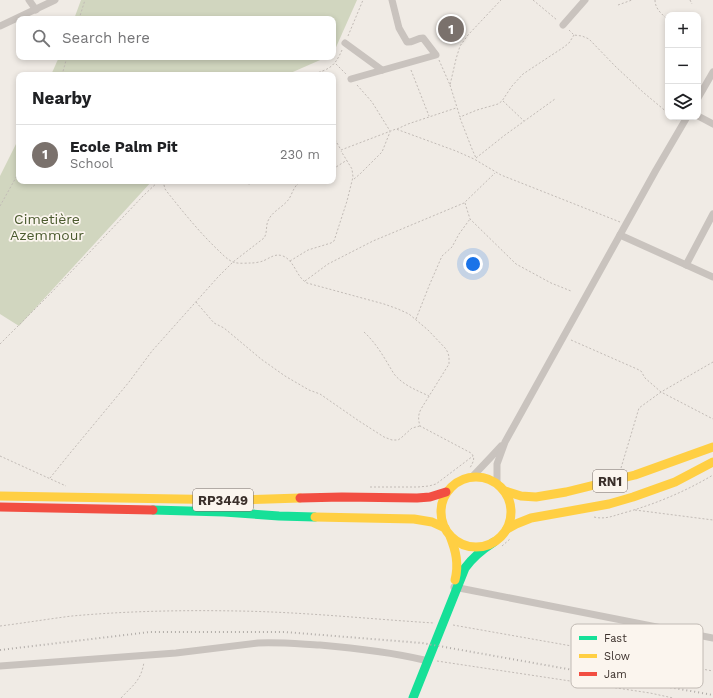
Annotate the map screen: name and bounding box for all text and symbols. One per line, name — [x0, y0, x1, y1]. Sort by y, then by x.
map controls — [665, 12, 701, 120]
button: + — [665, 12, 701, 48]
pin: 1 — [438, 14, 464, 44]
search box — [16, 16, 336, 60]
icon: search — [30, 27, 52, 49]
text: Search here — [62, 29, 150, 47]
button: − — [665, 48, 701, 84]
button: layers — [665, 84, 701, 120]
text: Nearby — [32, 88, 91, 108]
text: Ecole Palm Pit — [70, 138, 178, 156]
text: 1 — [42, 147, 48, 162]
text: 230 m — [280, 147, 320, 162]
text: School — [70, 156, 113, 171]
park label: Cimetière Azemmour — [10, 211, 84, 243]
your location — [463, 254, 483, 274]
road number: RN1 — [593, 470, 627, 492]
road number: RP3449 — [193, 489, 253, 511]
legend — [571, 624, 703, 688]
text: Fast — [604, 632, 627, 645]
text: Slow — [604, 650, 630, 663]
text: Jam — [604, 668, 627, 681]

